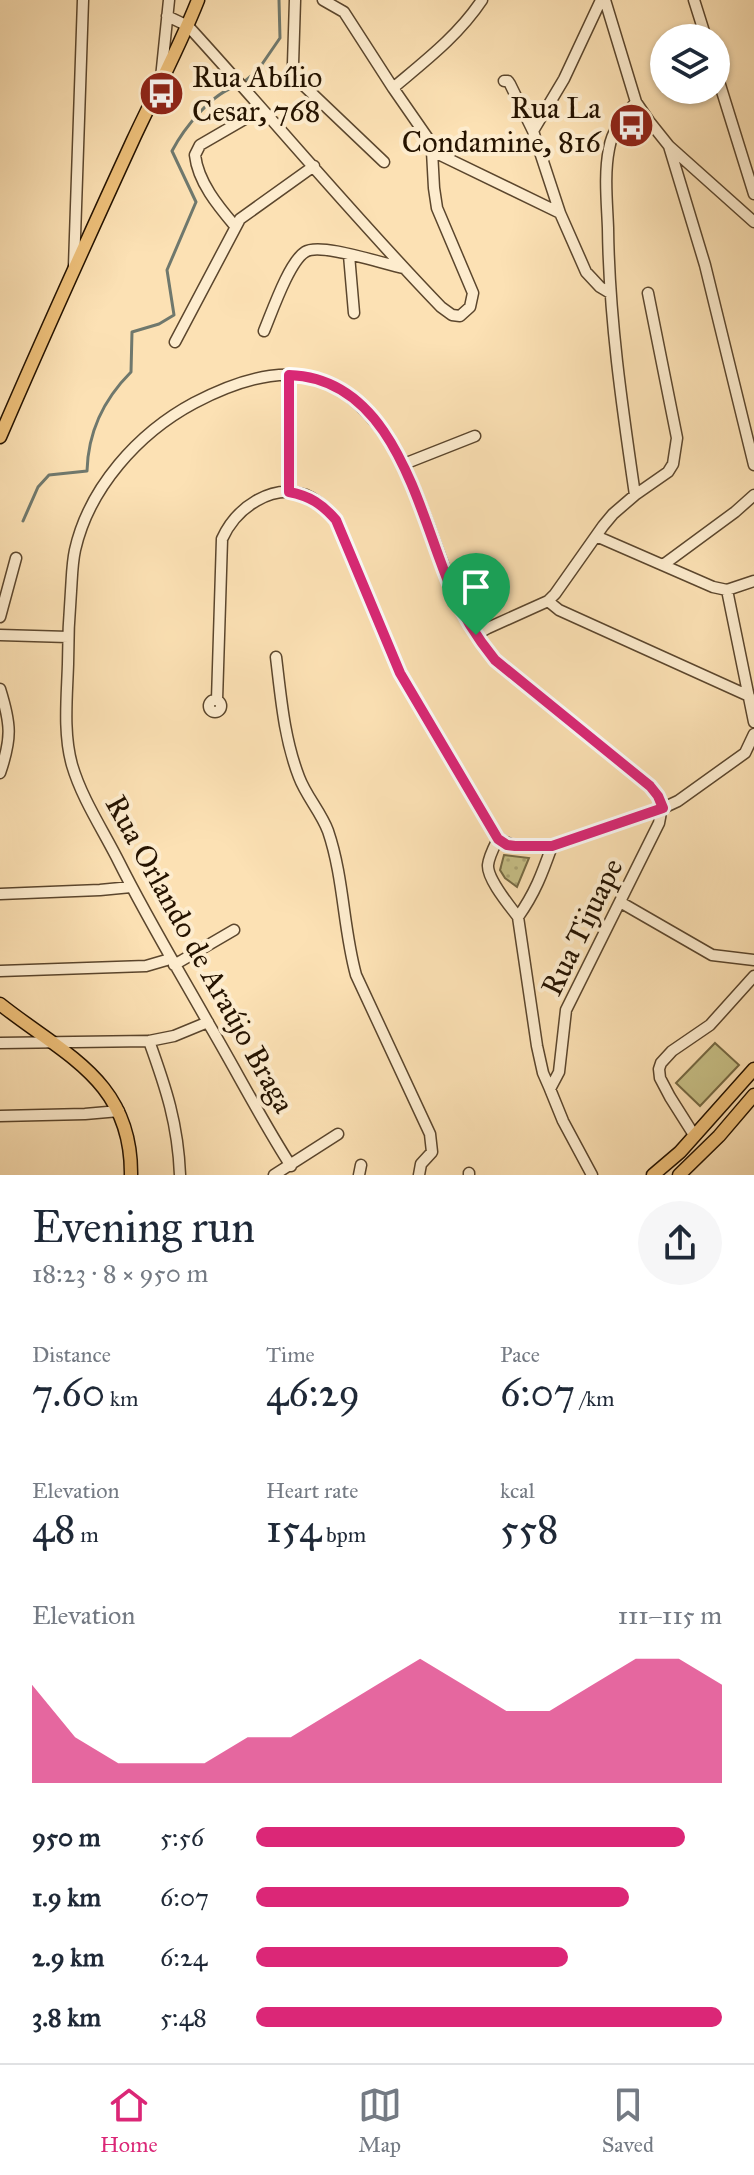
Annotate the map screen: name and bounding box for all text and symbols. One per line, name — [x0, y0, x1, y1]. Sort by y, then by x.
map controls — [650, 24, 730, 104]
button: layers — [650, 24, 730, 104]
place label: Rua Abílio Cesar, 768 — [192, 59, 322, 129]
bus stop icon: Rua Abílio Cesar, 768 — [137, 70, 185, 118]
place label: Rua La Condamine, 816 — [402, 90, 603, 160]
bus stop icon: Rua La Condamine, 816 — [608, 101, 656, 149]
pin — [442, 553, 510, 635]
icon: arrive — [454, 565, 498, 609]
street label: Rua Orlando de Araújo Braga — [98, 789, 303, 1119]
street label: Rua Tijuape — [533, 852, 631, 1002]
text: Evening run — [32, 1200, 255, 1254]
button: share — [638, 1201, 722, 1285]
text: 18:23 · 8 × 950 m — [32, 1257, 208, 1289]
text: Distance — [32, 1341, 111, 1368]
text: Time — [266, 1341, 315, 1368]
text: Pace — [500, 1341, 540, 1368]
text: 7.60 — [32, 1368, 105, 1417]
text: 46:29 — [266, 1368, 360, 1417]
text: 6:07 — [500, 1368, 575, 1417]
text: km — [105, 1385, 138, 1412]
text: /km — [575, 1385, 615, 1412]
text: Elevation — [32, 1477, 119, 1504]
text: Heart rate — [266, 1477, 359, 1504]
text: kcal — [500, 1477, 535, 1504]
text: 48 — [32, 1504, 76, 1553]
text: 154 — [266, 1504, 321, 1553]
text: 558 — [500, 1504, 558, 1553]
text: m — [76, 1521, 99, 1548]
text: bpm — [321, 1521, 366, 1548]
text: Elevation — [32, 1599, 135, 1631]
text: 111–115 m — [618, 1599, 722, 1631]
text: 950 m — [32, 1821, 101, 1853]
text: 5:56 — [160, 1821, 204, 1853]
text: 1.9 km — [32, 1881, 101, 1913]
text: 6:07 — [160, 1881, 209, 1913]
text: 2.9 km — [32, 1941, 104, 1973]
text: 6:24 — [160, 1941, 207, 1973]
text: 3.8 km — [32, 2001, 101, 2033]
text: 5:48 — [160, 2001, 207, 2033]
tab: Home — [100, 2083, 158, 2158]
tab: Map — [358, 2083, 402, 2158]
tab: Saved — [602, 2083, 654, 2158]

